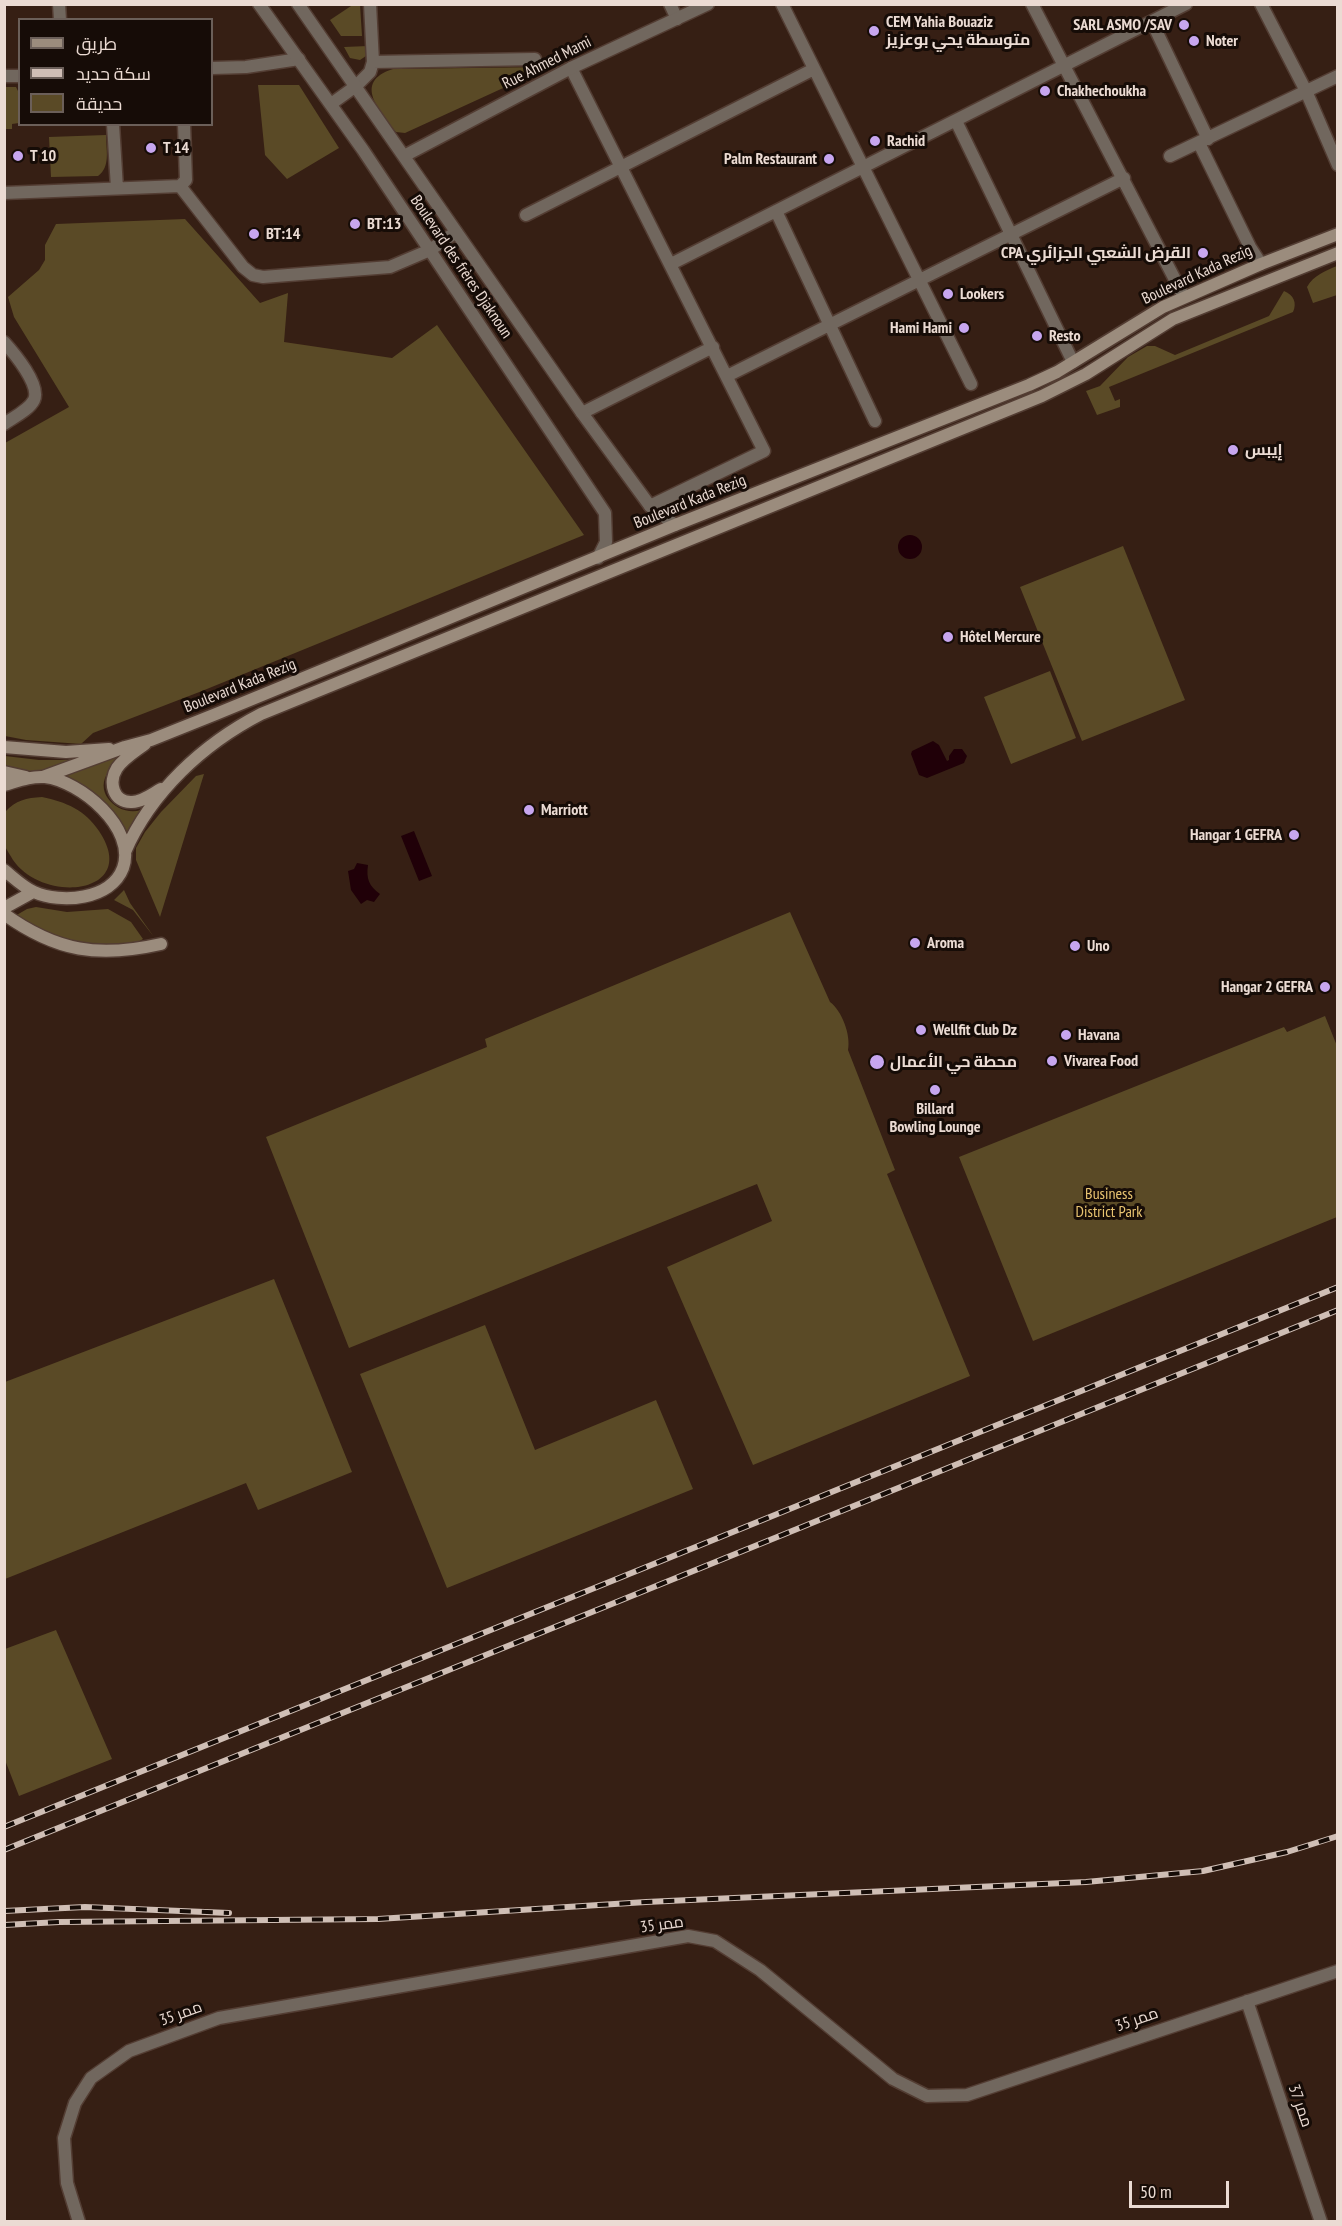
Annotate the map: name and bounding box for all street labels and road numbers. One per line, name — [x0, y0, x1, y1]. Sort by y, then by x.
street label: Rue Ahmed Mami — [499, 32, 595, 94]
street label: Boulevard des frères Djaknoun — [406, 192, 516, 342]
street label: Boulevard Kada Rezig — [1139, 241, 1255, 309]
street label: Boulevard Kada Rezig — [631, 471, 749, 533]
street label: Boulevard Kada Rezig — [181, 655, 299, 717]
street label: ممر 35 — [639, 1912, 685, 1938]
street label: ممر 35 — [157, 1998, 205, 2030]
street label: ممر 35 — [1113, 2004, 1161, 2036]
street label: ممر 37 — [1284, 2082, 1316, 2130]

